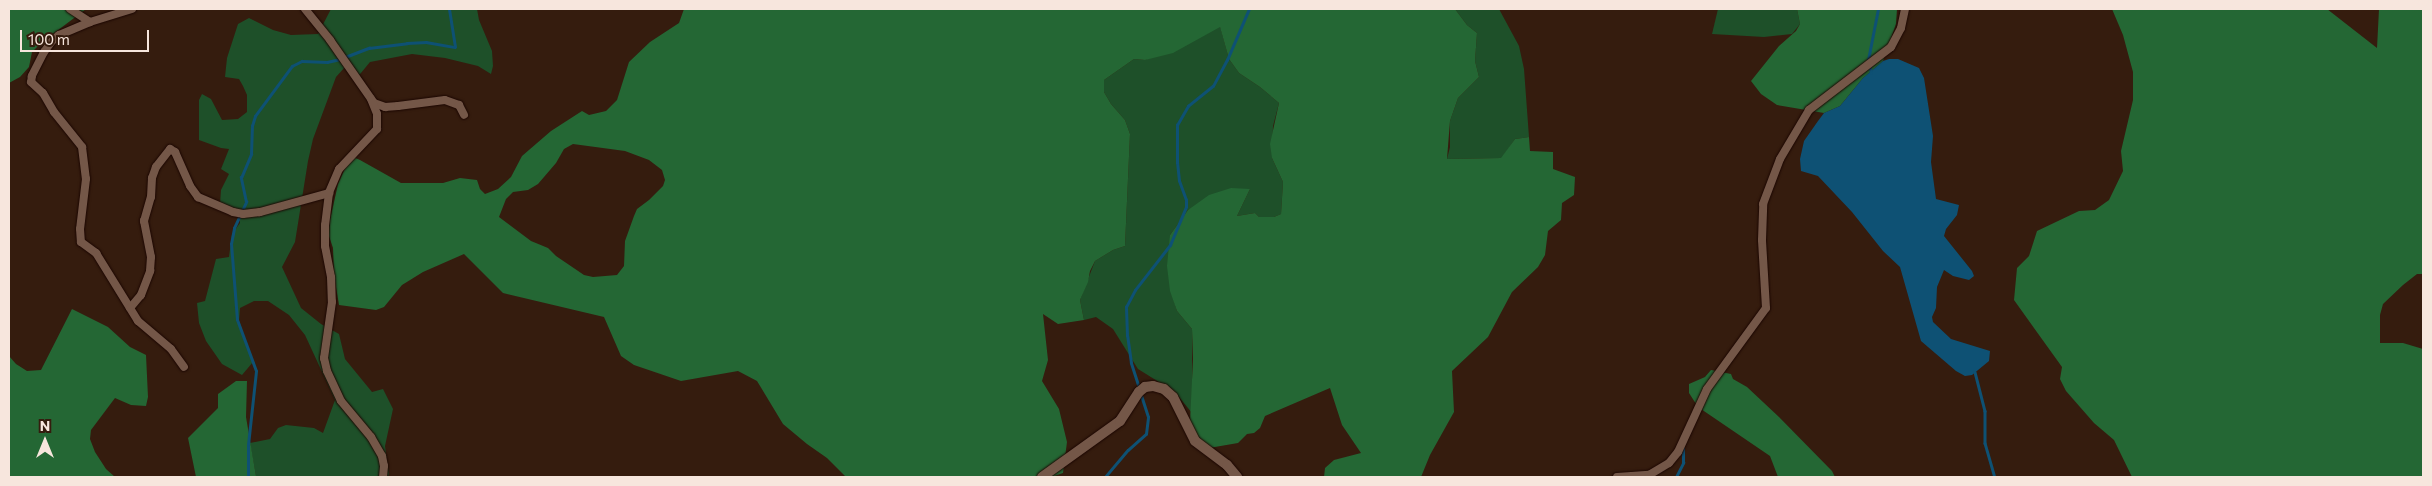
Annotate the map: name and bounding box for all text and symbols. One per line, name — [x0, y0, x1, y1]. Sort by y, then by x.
scale bar — [22, 20, 151, 52]
text: 100 m — [28, 30, 70, 48]
north arrow — [20, 416, 70, 466]
text: N — [40, 417, 50, 434]

